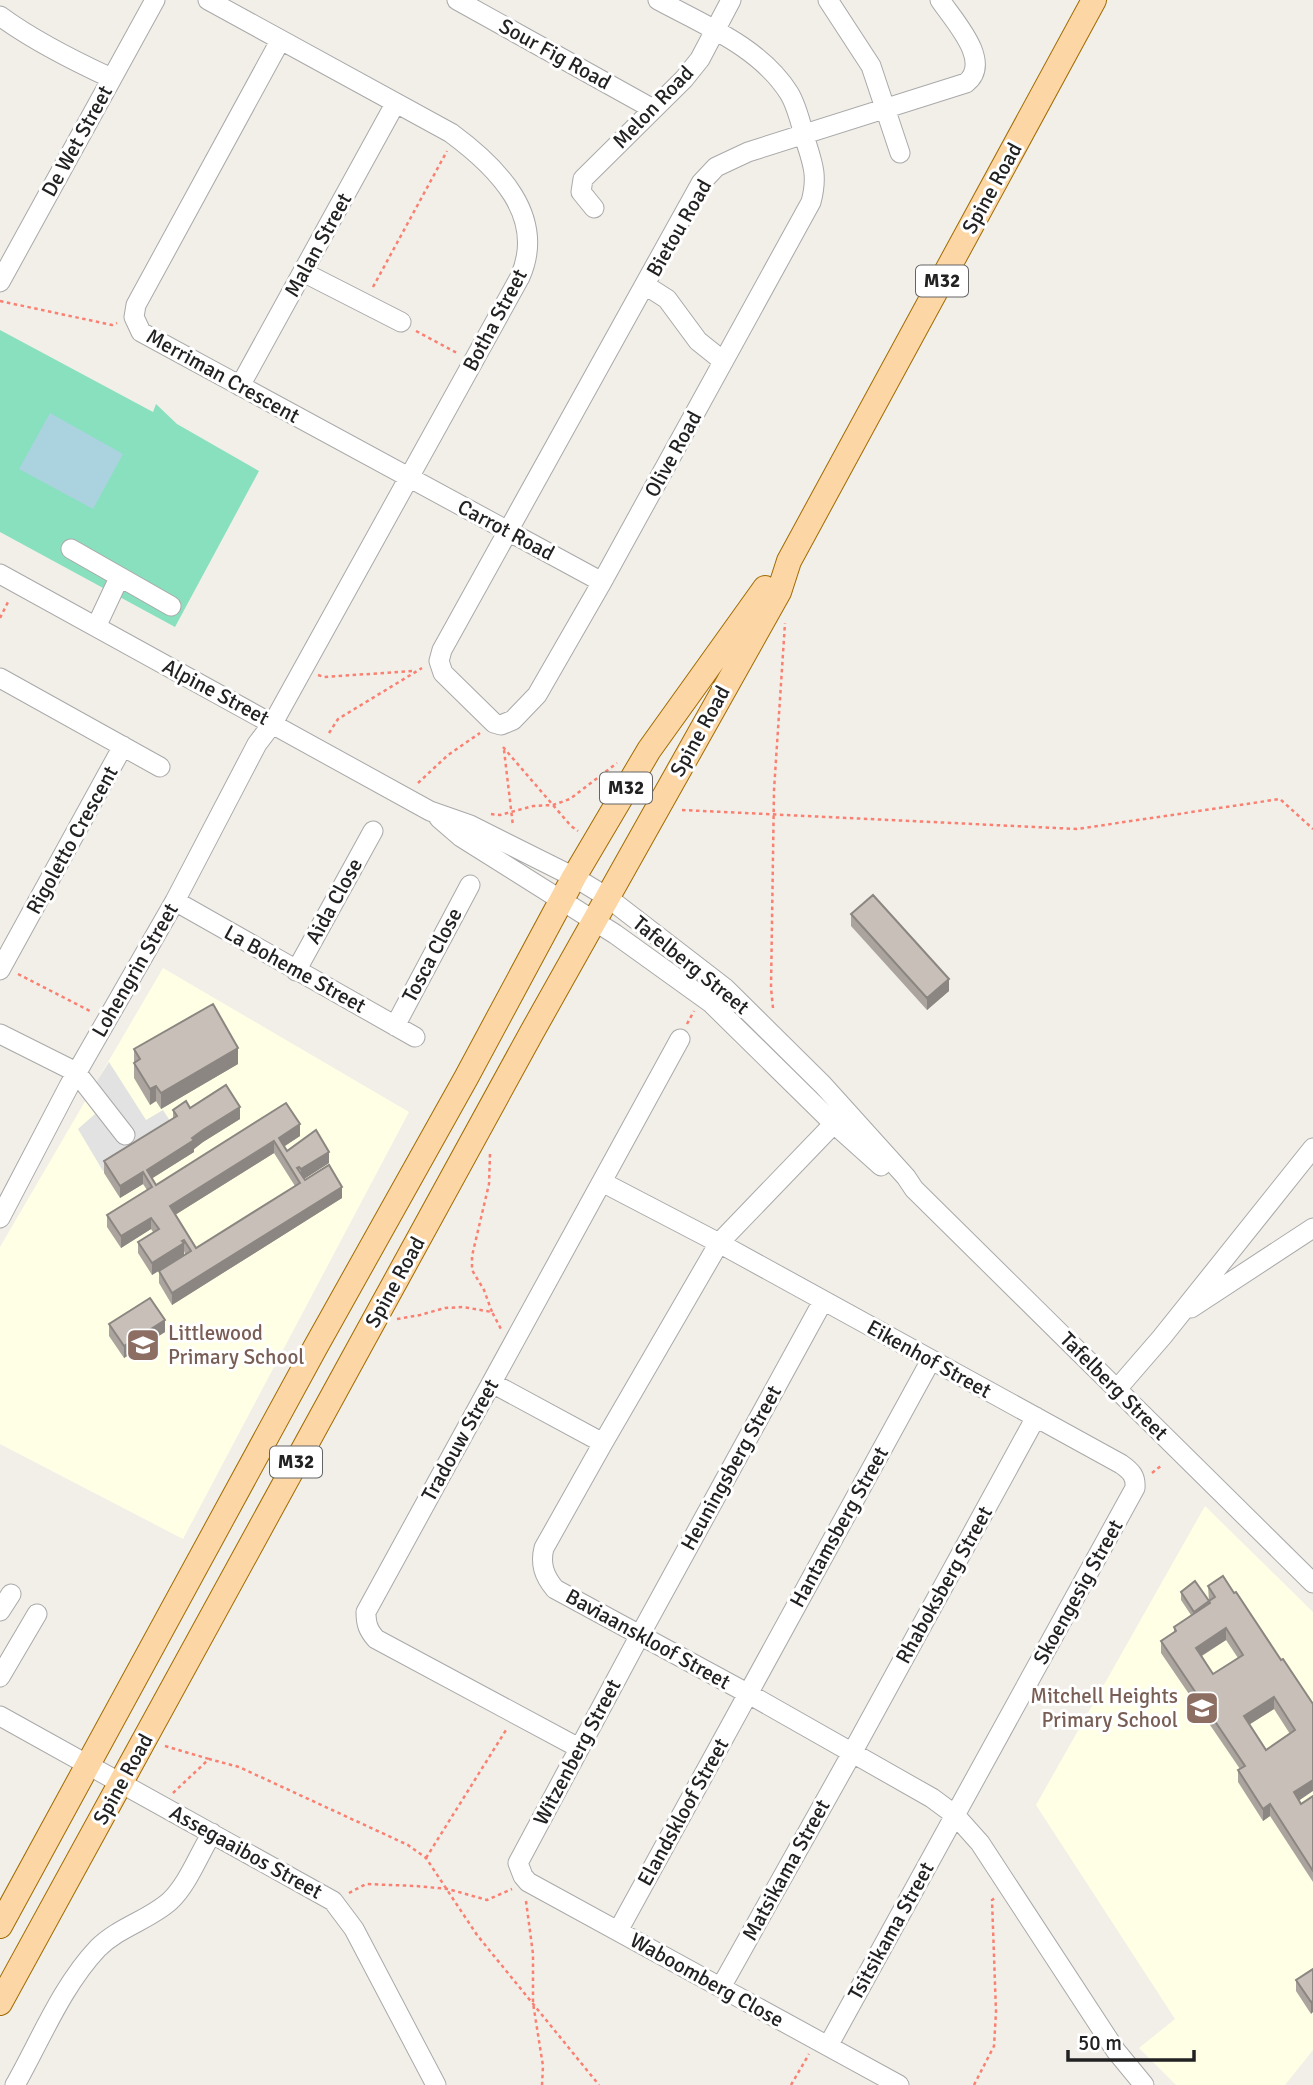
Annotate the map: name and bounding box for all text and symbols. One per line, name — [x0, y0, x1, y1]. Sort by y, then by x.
street label: Sour Fig Road — [495, 13, 615, 95]
street label: Melon Road — [607, 60, 699, 154]
street label: De Wet Street — [36, 81, 118, 201]
street label: Spine Road — [956, 138, 1028, 238]
street label: Bietou Road — [641, 175, 717, 281]
street label: Malan Street — [279, 188, 357, 302]
street label: Botha Street — [457, 264, 533, 376]
road number: M32 — [916, 266, 968, 296]
street label: Merriman Crescent — [142, 323, 304, 429]
street label: Olive Road — [639, 406, 707, 502]
street label: Carrot Road — [453, 494, 559, 566]
street label: Alpine Street — [158, 653, 274, 731]
street label: Spine Road — [664, 681, 736, 781]
street label: Rigoletto Crescent — [20, 761, 124, 919]
road number: M32 — [600, 772, 652, 804]
street label: Aida Close — [300, 854, 368, 948]
street label: Lohengrin Street — [86, 898, 184, 1042]
street label: Tosca Close — [396, 903, 468, 1007]
street label: Tafelberg Street — [627, 910, 755, 1020]
street label: La Boheme Street — [220, 919, 370, 1019]
street label: Spine Road — [359, 1232, 431, 1332]
street label: Eikenhof Street — [862, 1314, 996, 1404]
place label: Littlewood Primary School — [168, 1320, 304, 1370]
school or university icon: Littlewood Primary School — [124, 1326, 162, 1364]
street label: Tafelberg Street — [1054, 1326, 1174, 1446]
street label: Tradouw Street — [416, 1374, 504, 1506]
street label: Heuningsberg Street — [675, 1381, 787, 1555]
street label: Hantamsberg Street — [784, 1442, 894, 1612]
road number: M32 — [270, 1446, 322, 1478]
street label: Rhaboksberg Street — [890, 1502, 998, 1668]
street label: Skoengesig Street — [1027, 1515, 1129, 1669]
street label: Baviaanskloof Street — [561, 1583, 735, 1695]
street label: Witzenberg Street — [528, 1675, 626, 1829]
place label: Mitchell Heights Primary School — [1030, 1683, 1178, 1733]
school or university icon: Mitchell Heights Primary School — [1183, 1689, 1221, 1727]
street label: Spine Road — [87, 1729, 159, 1829]
street label: Elandskloof Street — [632, 1734, 734, 1890]
street label: Matsikama Street — [736, 1795, 836, 1945]
street label: Assegaaibos Street — [165, 1799, 327, 1905]
street label: Tsitsikama Street — [842, 1857, 940, 2005]
street label: Waboomberg Close — [626, 1927, 788, 2033]
scale bar — [1068, 2018, 1194, 2062]
text: 50 m — [1078, 2030, 1122, 2056]

